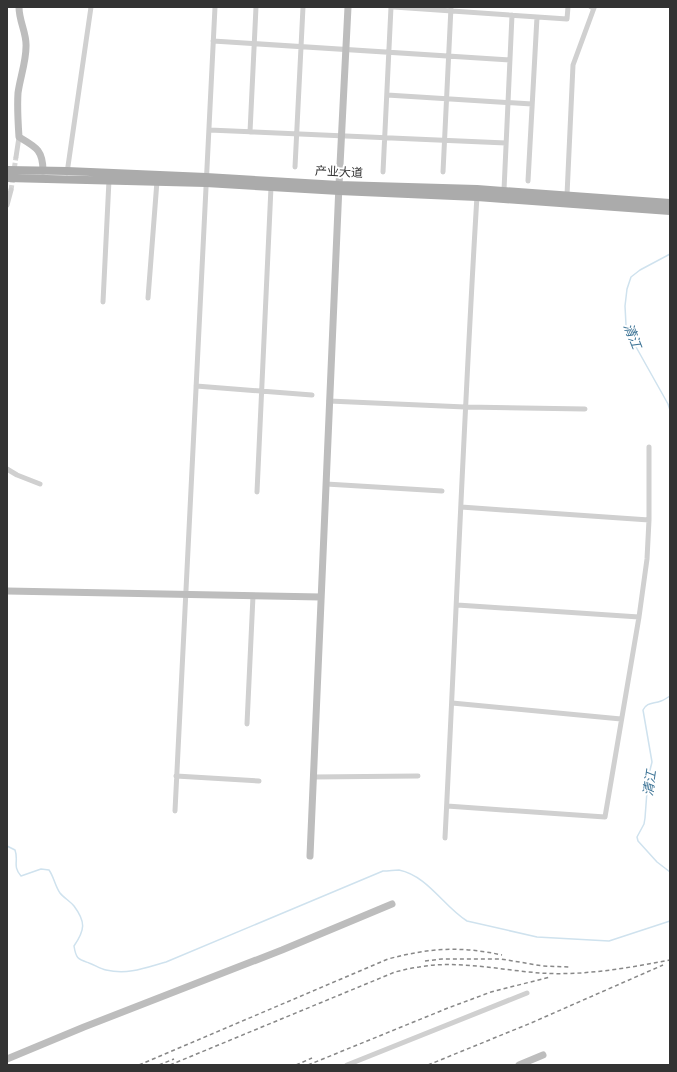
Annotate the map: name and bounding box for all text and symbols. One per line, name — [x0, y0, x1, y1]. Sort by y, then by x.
street label: 产业大道 — [315, 164, 363, 180]
water label: 清江 — [621, 321, 645, 353]
water label: 清江 — [640, 767, 659, 797]

